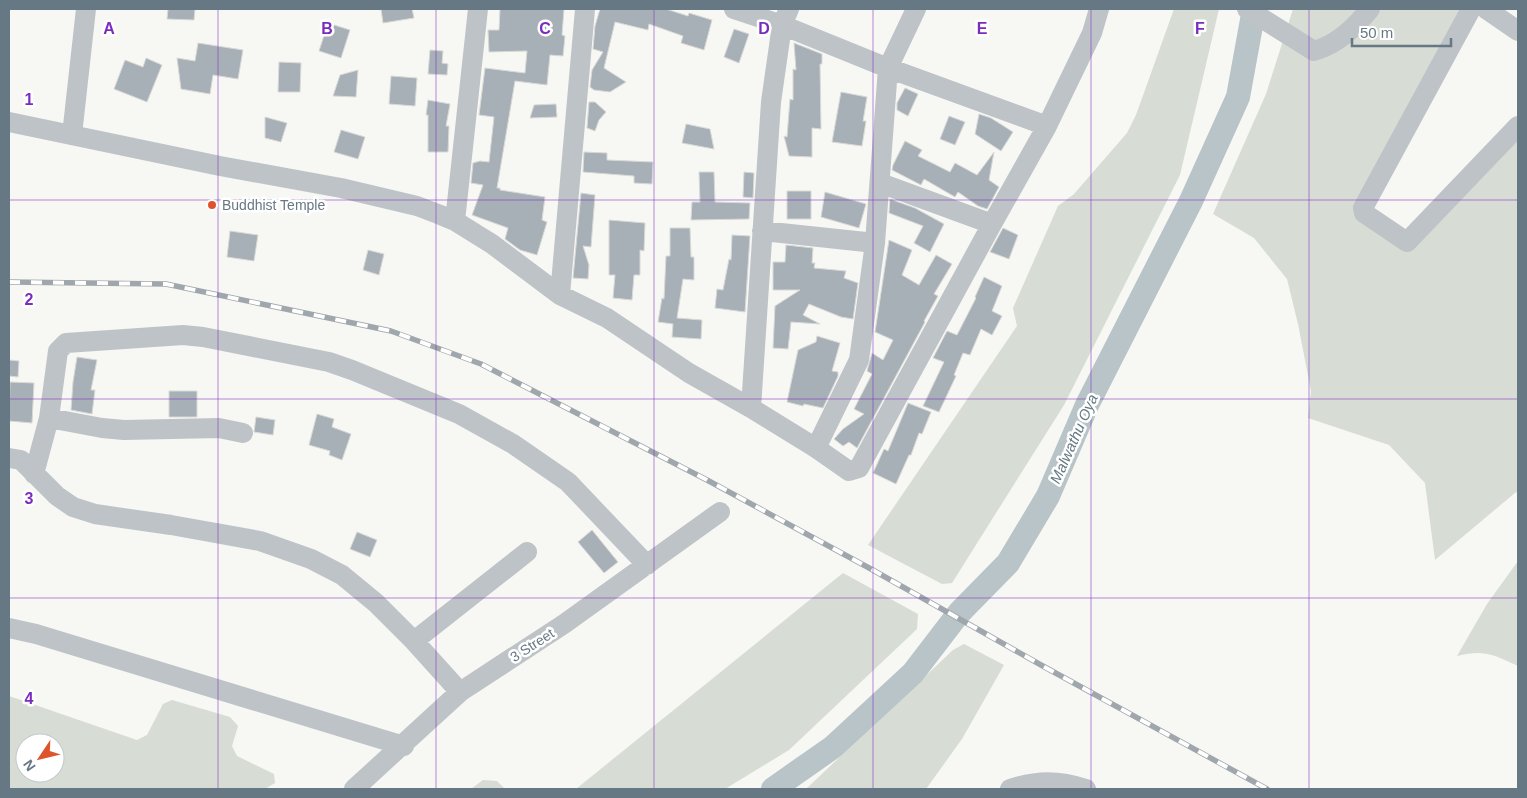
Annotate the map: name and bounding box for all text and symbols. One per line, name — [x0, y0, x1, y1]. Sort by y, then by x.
scale bar — [1352, 15, 1451, 47]
text: A — [103, 20, 115, 37]
text: B — [321, 20, 333, 37]
text: C — [539, 20, 551, 37]
text: D — [758, 20, 770, 37]
text: E — [977, 20, 988, 37]
text: F — [1195, 20, 1205, 37]
text: 50 m — [1360, 24, 1393, 41]
text: 1 — [25, 91, 34, 108]
place label: Buddhist Temple — [222, 197, 325, 213]
marker: Buddhist Temple — [206, 199, 218, 211]
text: 2 — [25, 291, 34, 308]
water label: Malwathu Oya — [1046, 392, 1101, 486]
text: 3 — [25, 490, 34, 507]
street label: 3 Street — [507, 625, 557, 665]
text: 4 — [25, 690, 34, 707]
north arrow — [15, 733, 65, 783]
text: N — [20, 757, 39, 774]

